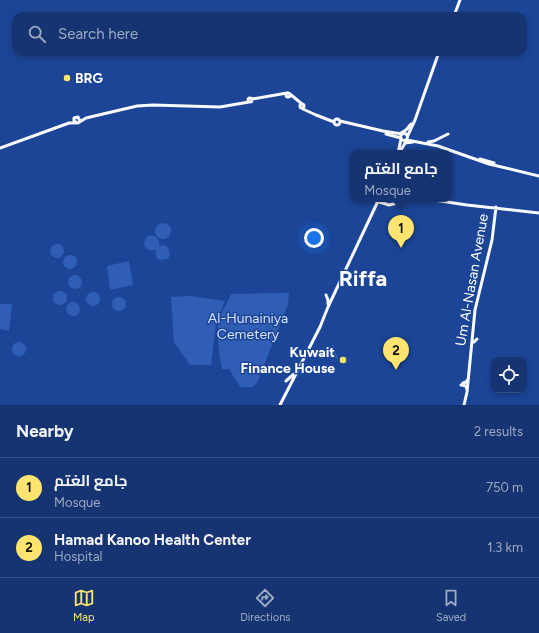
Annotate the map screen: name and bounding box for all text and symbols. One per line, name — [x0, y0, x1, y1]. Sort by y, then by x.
search box — [12, 12, 527, 56]
icon: search — [26, 23, 48, 45]
text: Search here — [58, 25, 138, 43]
place label: BRG — [75, 70, 104, 87]
marker: BRG — [62, 73, 72, 83]
popup — [350, 150, 452, 202]
text: جامع الغتم — [364, 160, 438, 178]
text: Mosque — [364, 183, 411, 198]
street label: Um Al-Nasan Avenue — [452, 212, 492, 347]
pin: 1 — [388, 215, 414, 248]
your location — [304, 228, 324, 248]
district label: Riffa — [339, 265, 387, 292]
park label: Al-Hunainiya Cemetery — [208, 310, 288, 343]
pin: 2 — [383, 337, 409, 370]
place label: Kuwait Finance House — [241, 344, 335, 377]
marker: Kuwait Finance House — [338, 355, 348, 365]
map controls — [491, 357, 527, 393]
button: locate — [491, 357, 527, 393]
text: Nearby — [16, 421, 74, 441]
text: 2 results — [474, 424, 523, 439]
text: جامع الغتم — [54, 472, 127, 490]
text: 1 — [26, 480, 32, 495]
text: 750 m — [486, 480, 523, 495]
text: Mosque — [54, 495, 100, 510]
text: Hamad Kanoo Health Center — [54, 531, 251, 549]
text: 2 — [25, 540, 33, 555]
text: 1.3 km — [487, 540, 523, 555]
text: Hospital — [54, 549, 102, 564]
tab: Map — [73, 587, 95, 624]
tab: Directions — [240, 587, 290, 624]
tab: Saved — [436, 587, 466, 624]

